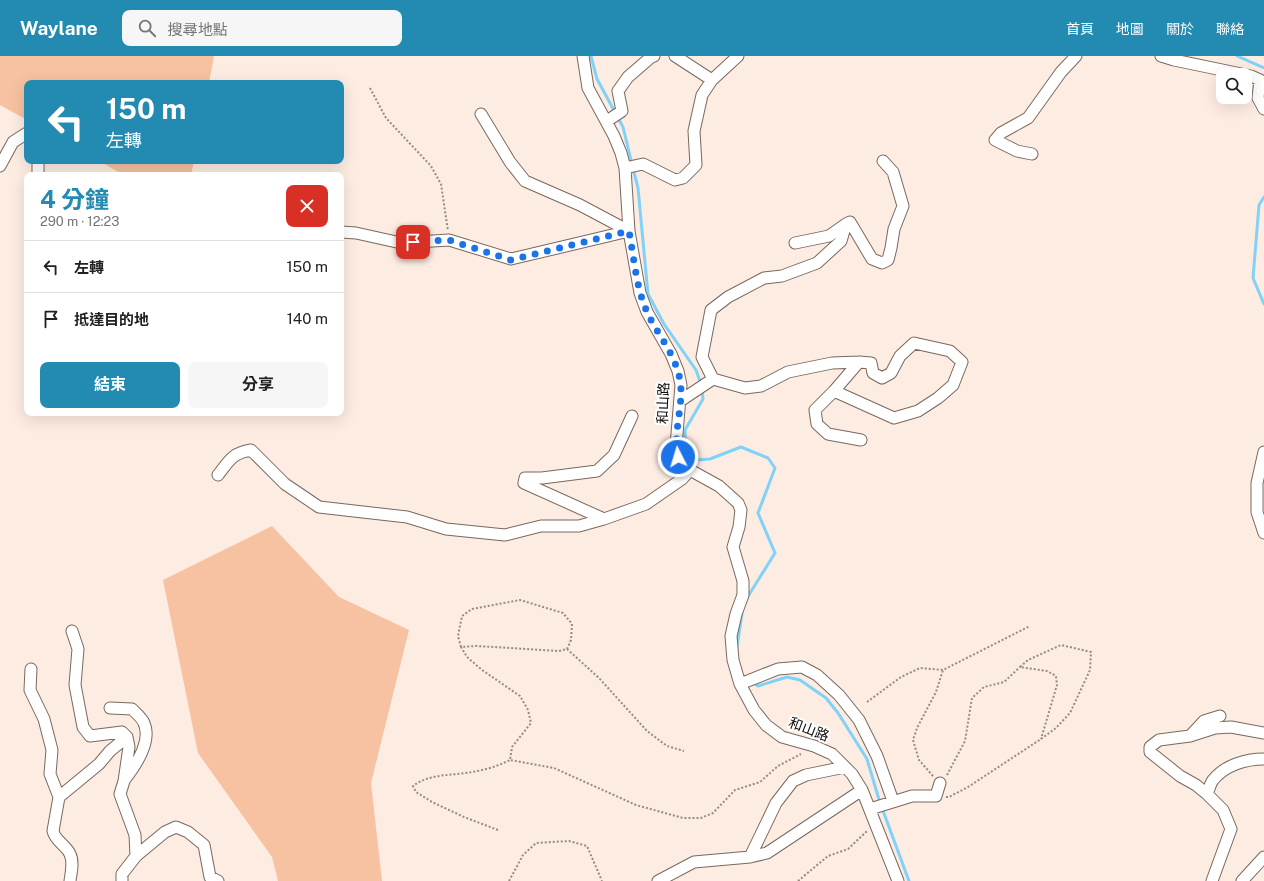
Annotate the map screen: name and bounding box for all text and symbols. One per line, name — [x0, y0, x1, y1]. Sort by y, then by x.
search box — [122, 10, 402, 46]
text: Waylane — [20, 17, 98, 39]
icon: search — [136, 17, 158, 39]
text: 搜尋地點 — [168, 21, 228, 38]
text: 首頁 — [1066, 21, 1094, 37]
text: 地圖 — [1116, 21, 1144, 37]
text: 關於 — [1166, 21, 1194, 37]
text: 聯絡 — [1216, 21, 1244, 37]
map controls — [1216, 68, 1252, 104]
button: search — [1216, 68, 1252, 104]
text: 150 m — [106, 92, 186, 125]
icon: left — [40, 96, 92, 148]
text: 左轉 — [106, 130, 142, 151]
text: 4 分鐘 — [40, 185, 109, 213]
button: close — [286, 185, 328, 227]
text: 290 m · 12:23 — [40, 214, 120, 229]
pin — [396, 225, 430, 259]
icon: arrive — [402, 231, 424, 253]
icon: left — [40, 256, 62, 278]
text: 150 m — [286, 258, 328, 275]
text: 左轉 — [74, 259, 104, 276]
icon: arrive — [40, 308, 62, 330]
text: 140 m — [287, 310, 328, 327]
text: 抵達目的地 — [74, 311, 149, 328]
button: 結束 — [40, 362, 180, 408]
button: 分享 — [188, 362, 328, 408]
street label: 和山路 — [654, 382, 672, 424]
position arrow — [657, 436, 699, 478]
street label: 和山路 — [787, 714, 831, 744]

